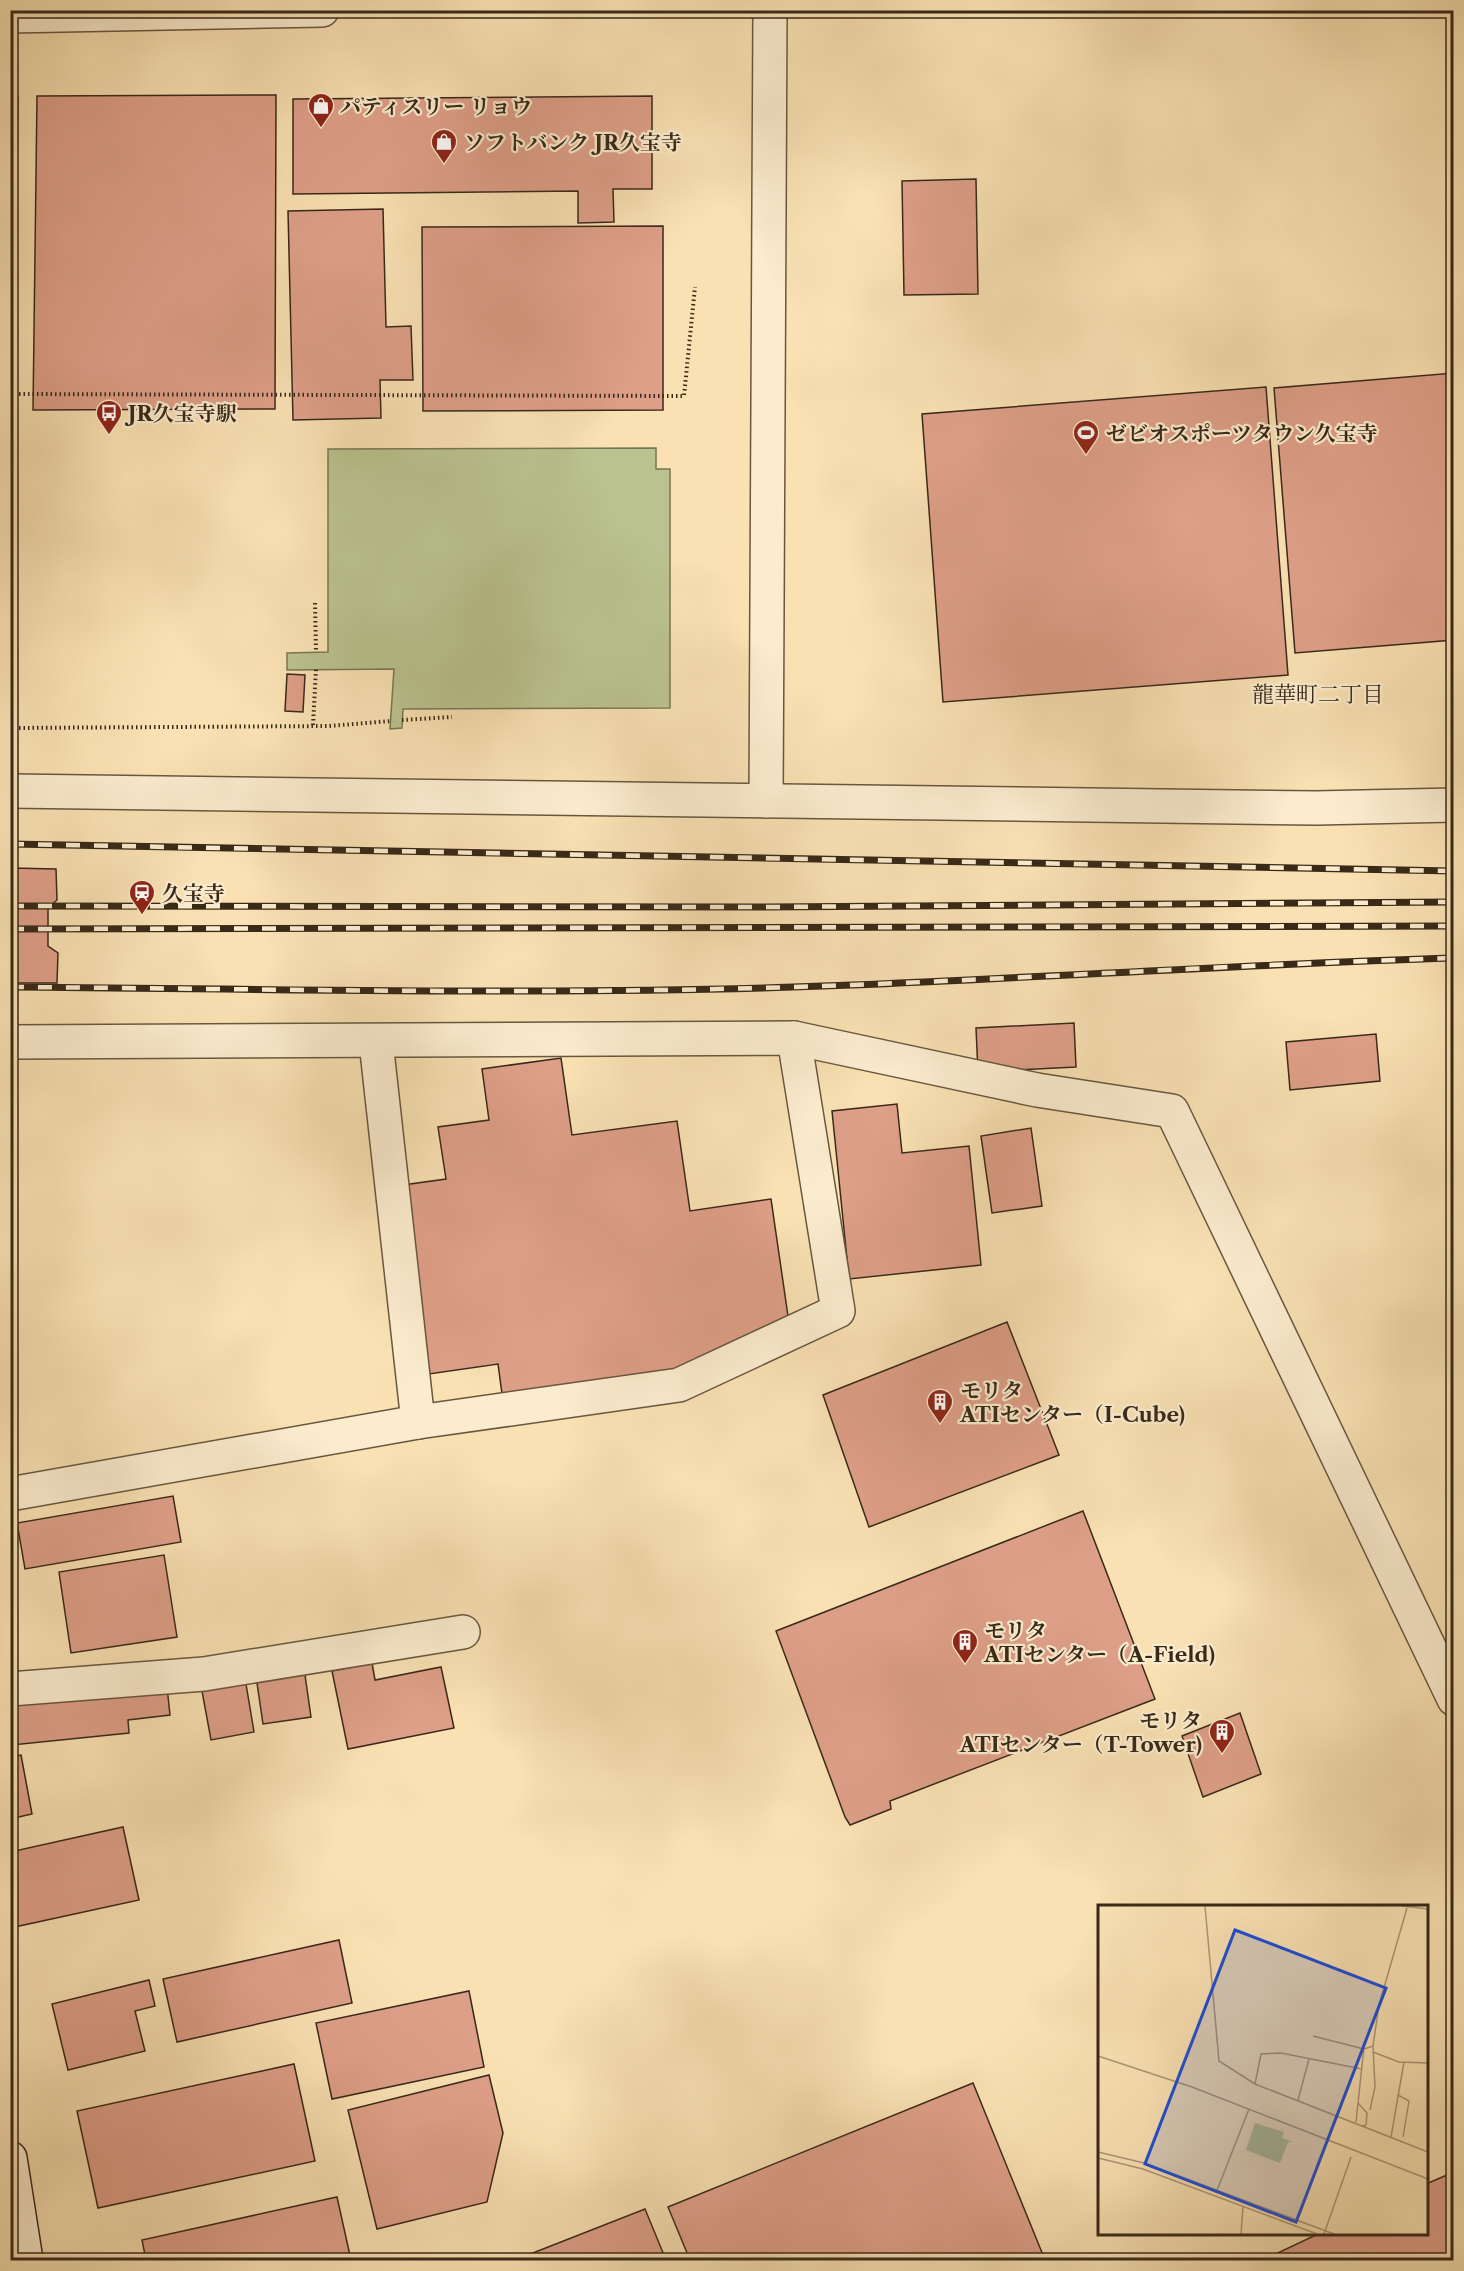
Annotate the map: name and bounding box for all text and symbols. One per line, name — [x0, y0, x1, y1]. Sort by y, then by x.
shop icon: パティスリー リョウ — [306, 91, 336, 129]
place label: パティスリー リョウ — [340, 94, 532, 119]
shop icon: ソフトバンク JR久宝寺 — [429, 127, 459, 165]
place label: ソフトバンク JR久宝寺 — [464, 130, 682, 155]
bus stop icon: JR久宝寺駅 — [94, 398, 124, 436]
place label: JR久宝寺駅 — [124, 401, 237, 426]
sports icon: ゼビオスポーツタウン久宝寺 — [1071, 418, 1101, 456]
place label: ゼビオスポーツタウン久宝寺 — [1106, 421, 1378, 446]
district label: 龍華町二丁目 — [1252, 681, 1384, 708]
station icon: 久宝寺 — [127, 878, 157, 916]
place label: 久宝寺 — [162, 881, 225, 906]
place label: モリタ ATIセンター（I-Cube) — [959, 1378, 1185, 1427]
building icon: モリタ ATIセンター（I-Cube) — [925, 1387, 955, 1425]
place label: モリタ ATIセンター（A-Field) — [983, 1618, 1215, 1667]
building icon: モリタ ATIセンター（A-Field) — [950, 1627, 980, 1665]
place label: モリタ ATIセンター（T-Tower) — [959, 1708, 1202, 1757]
building icon: モリタ ATIセンター（T-Tower) — [1207, 1717, 1237, 1755]
inset map — [1098, 1905, 1428, 2235]

